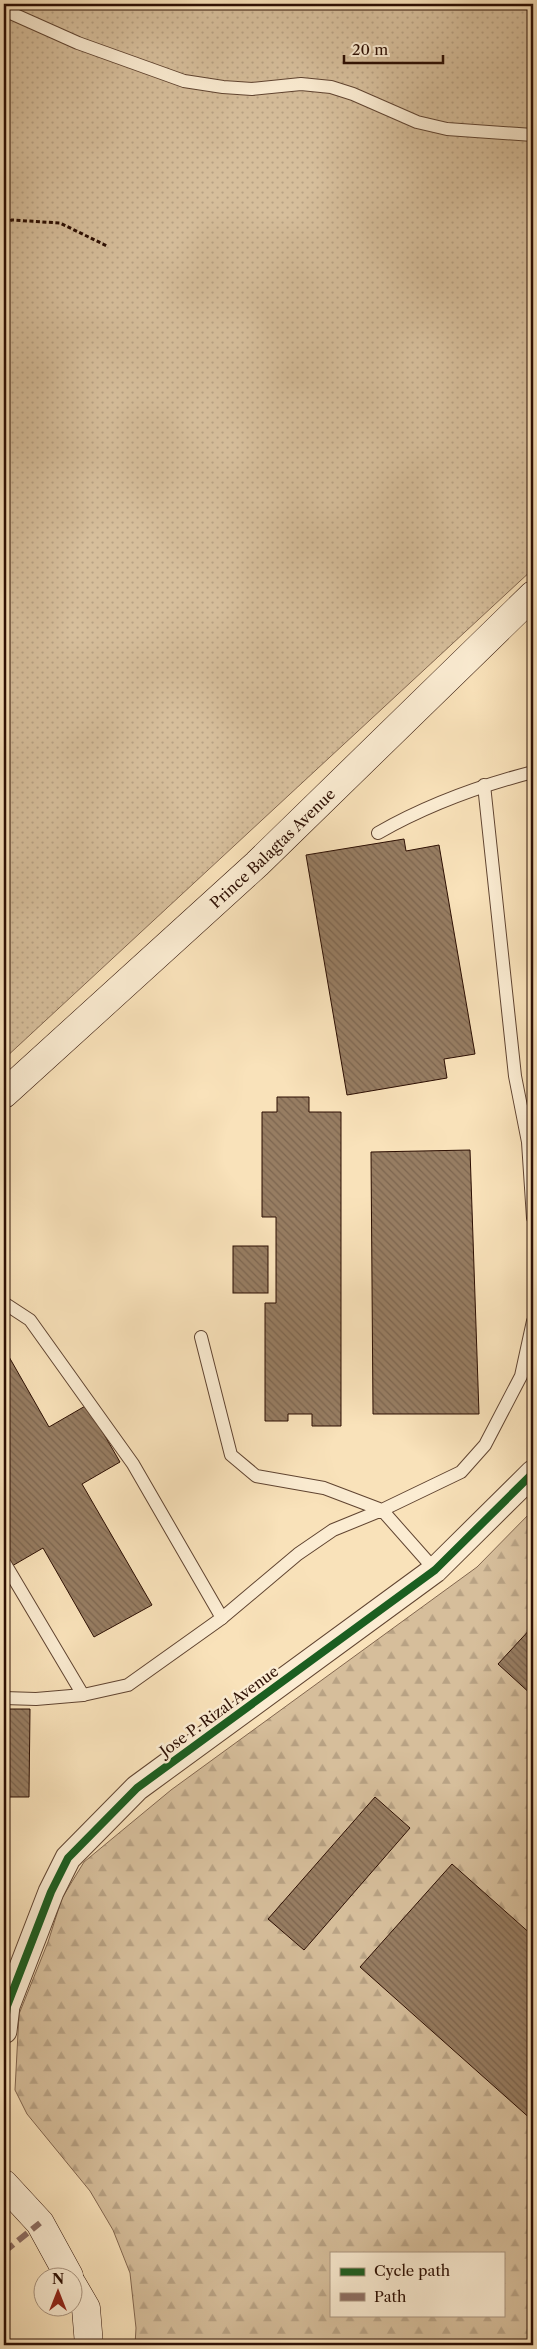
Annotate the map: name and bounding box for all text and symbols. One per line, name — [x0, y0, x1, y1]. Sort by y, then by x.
scale bar — [344, 32, 443, 64]
text: 20 m — [352, 40, 388, 59]
street label: Prince Balagtas Avenue — [206, 784, 339, 912]
street label: Jose P. Rizal Avenue — [154, 1662, 282, 1762]
legend — [330, 2252, 504, 2316]
text: Cycle path — [374, 2261, 451, 2280]
north arrow — [32, 2266, 82, 2316]
text: N — [52, 2270, 64, 2288]
text: Path — [374, 2287, 407, 2306]

